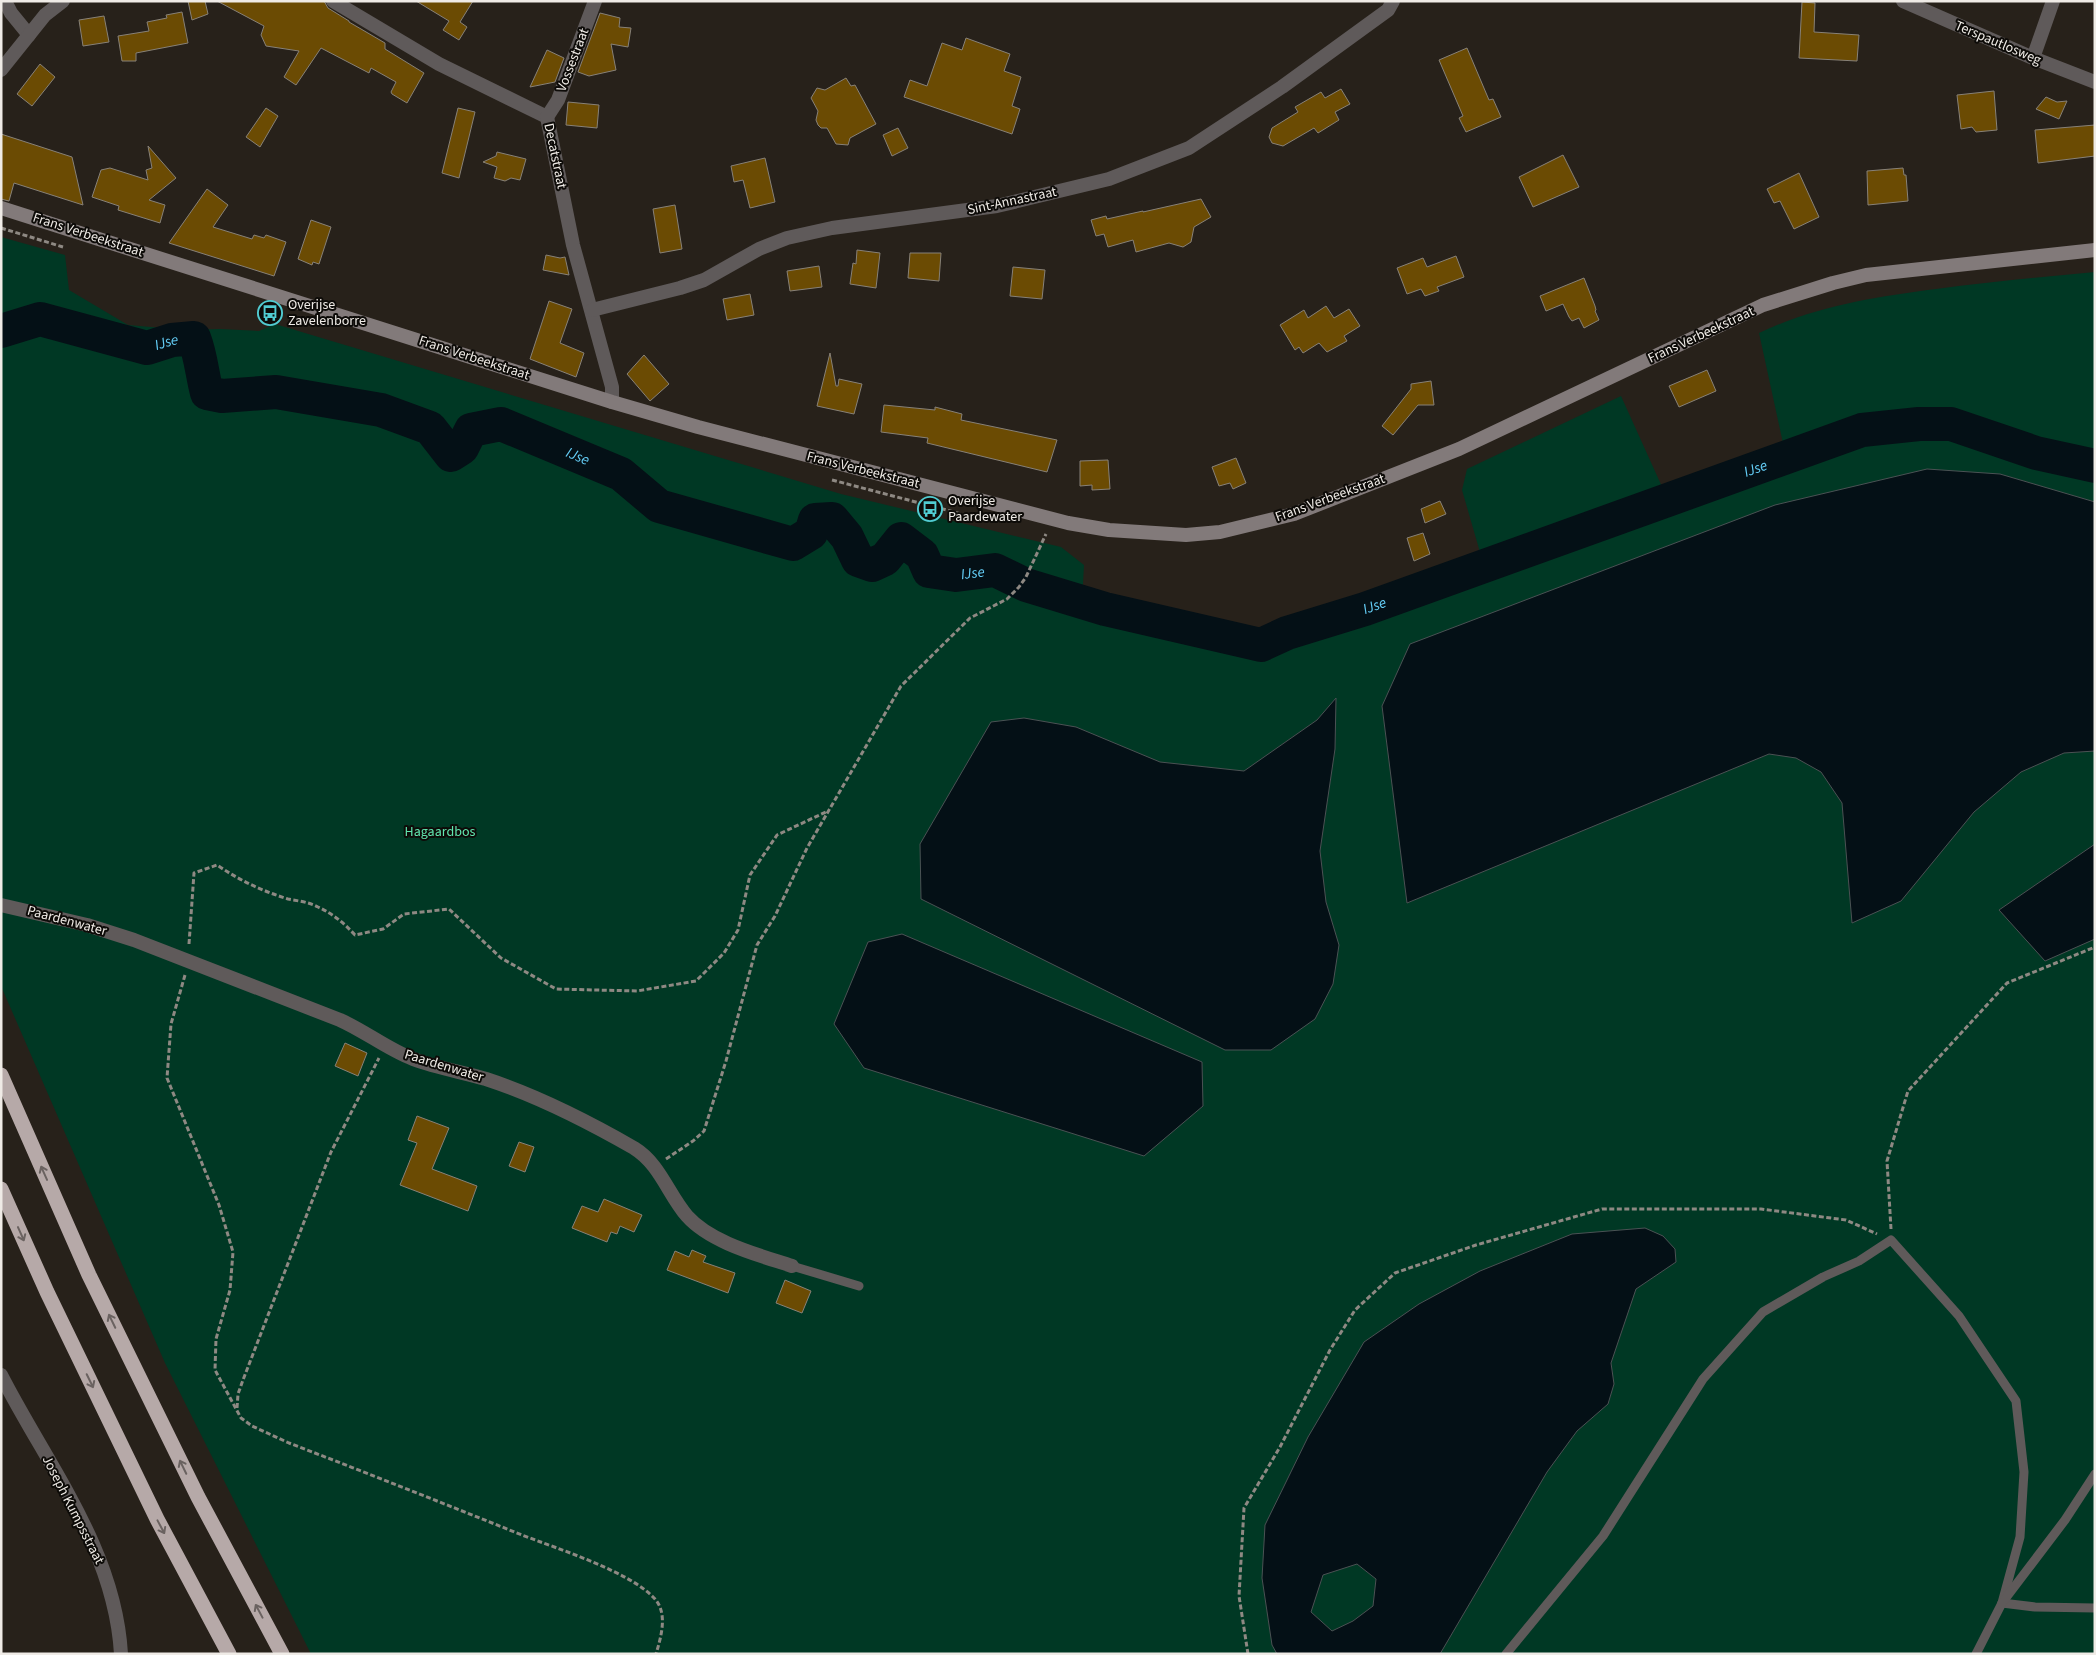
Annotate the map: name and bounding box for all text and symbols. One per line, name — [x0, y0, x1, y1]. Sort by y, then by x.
street label: Terspautlosweg — [1952, 16, 2044, 70]
street label: Vossestraat — [552, 25, 594, 95]
street label: Decatstraat — [538, 121, 572, 191]
street label: Sint-Annastraat — [966, 182, 1059, 220]
street label: Frans Verbeekstraat — [30, 208, 146, 262]
place label: Overijse Zavelenborre — [288, 295, 366, 331]
bus stop icon: Overijse Zavelenborre — [257, 300, 283, 326]
street label: Frans Verbeekstraat — [1644, 301, 1758, 368]
water label: IJse — [152, 329, 179, 355]
street label: Frans Verbeekstraat — [416, 331, 532, 385]
water label: IJse — [563, 442, 593, 470]
street label: Frans Verbeekstraat — [805, 446, 922, 494]
water label: IJse — [1741, 454, 1770, 482]
street label: Frans Verbeekstraat — [1272, 469, 1388, 527]
place label: Overijse Paardewater — [948, 491, 1022, 527]
bus stop icon: Overijse Paardewater — [917, 496, 943, 522]
water label: IJse — [959, 561, 986, 585]
water label: IJse — [1360, 592, 1389, 620]
park label: Hagaardbos — [405, 822, 476, 842]
street label: Paardenwater — [25, 901, 109, 941]
street label: Paardenwater — [402, 1044, 486, 1088]
one-way arrow — [39, 1166, 49, 1181]
one-way arrow — [17, 1226, 27, 1241]
one-way arrow — [107, 1314, 116, 1329]
one-way arrow — [86, 1373, 95, 1388]
street label: Joseph Kumpsstraat — [37, 1452, 109, 1568]
one-way arrow — [178, 1460, 187, 1475]
one-way arrow — [157, 1519, 166, 1534]
one-way arrow — [254, 1603, 264, 1618]

